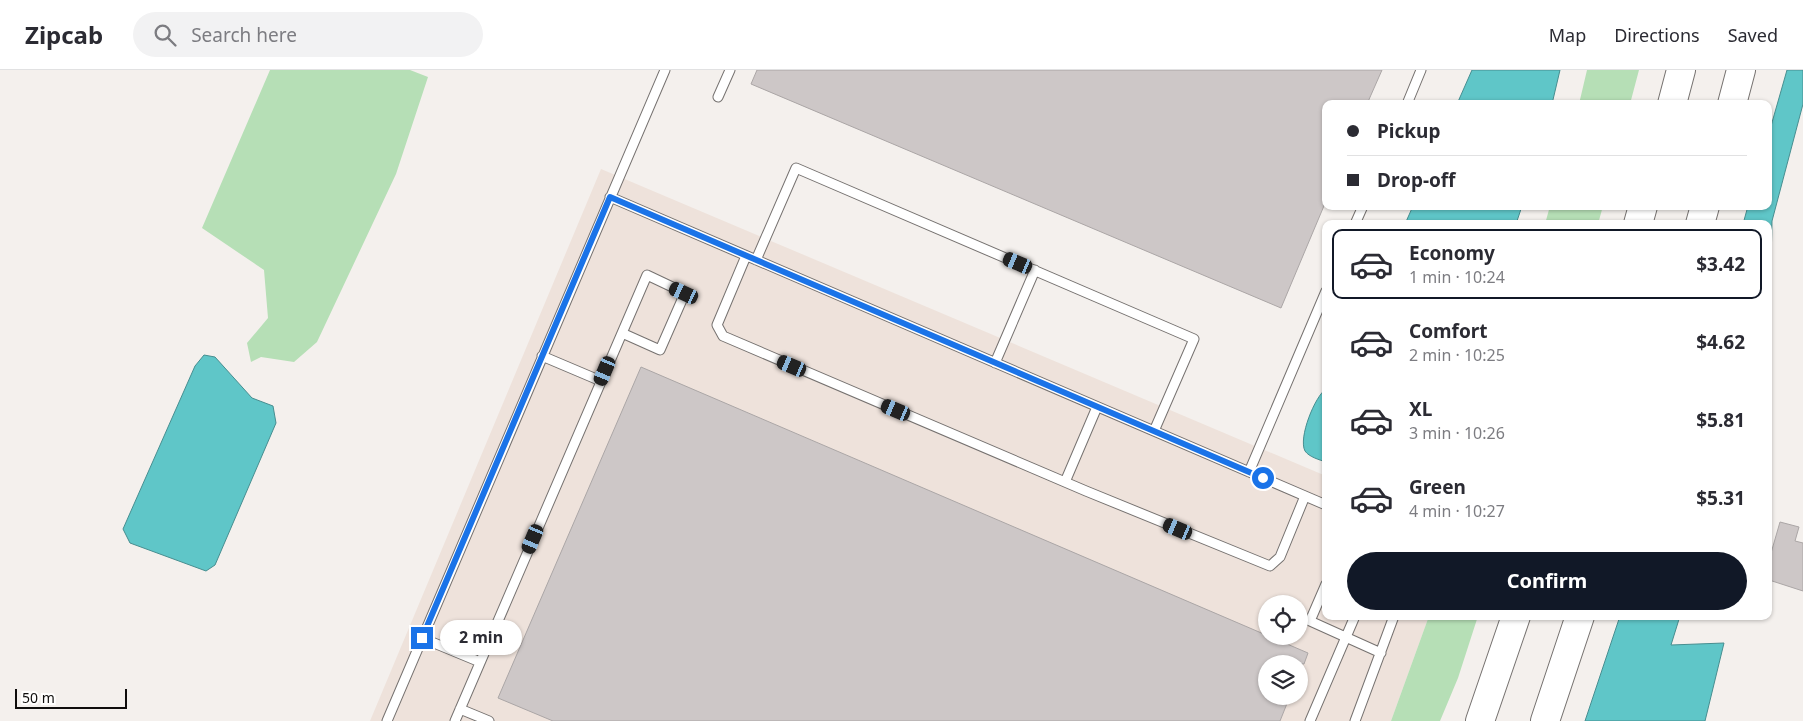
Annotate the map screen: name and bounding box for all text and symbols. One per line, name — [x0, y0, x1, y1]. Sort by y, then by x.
search box — [133, 12, 483, 57]
text: Zipcab — [25, 18, 103, 51]
icon: search — [151, 21, 179, 49]
text: Search here — [191, 22, 297, 48]
text: Map — [1549, 23, 1586, 47]
text: Directions — [1614, 23, 1700, 47]
text: Saved — [1728, 23, 1778, 47]
text: Pickup — [1377, 118, 1440, 144]
text: Drop-off — [1377, 167, 1456, 193]
text: Economy — [1409, 240, 1495, 266]
icon: car — [1349, 242, 1394, 287]
car — [1001, 250, 1034, 276]
text: $3.42 — [1696, 251, 1745, 277]
text: 1 min · 10:24 — [1409, 266, 1505, 288]
car — [667, 280, 700, 306]
text: Comfort — [1409, 318, 1488, 344]
icon: car — [1349, 320, 1394, 365]
text: $4.62 — [1696, 329, 1745, 355]
text: 2 min · 10:25 — [1409, 344, 1505, 366]
car — [775, 353, 808, 379]
car — [592, 354, 617, 388]
text: XL — [1409, 396, 1432, 422]
car — [879, 397, 912, 423]
icon: car — [1349, 398, 1394, 443]
text: $5.81 — [1696, 407, 1745, 433]
text: 3 min · 10:26 — [1409, 422, 1505, 444]
route start — [1252, 467, 1274, 489]
text: Green — [1409, 474, 1466, 500]
icon: car — [1349, 476, 1394, 521]
text: $5.31 — [1696, 485, 1745, 511]
text: 4 min · 10:27 — [1409, 500, 1505, 522]
car — [1161, 516, 1194, 542]
car — [520, 522, 545, 556]
button: Confirm — [1347, 552, 1747, 610]
map controls — [1258, 595, 1308, 705]
button: locate — [1258, 595, 1308, 645]
callout: 2 min — [440, 620, 522, 656]
text: 2 min — [459, 626, 503, 648]
route end — [411, 627, 433, 649]
button: layers — [1258, 655, 1308, 705]
scale bar — [15, 686, 128, 709]
text: 50 m — [22, 688, 55, 707]

